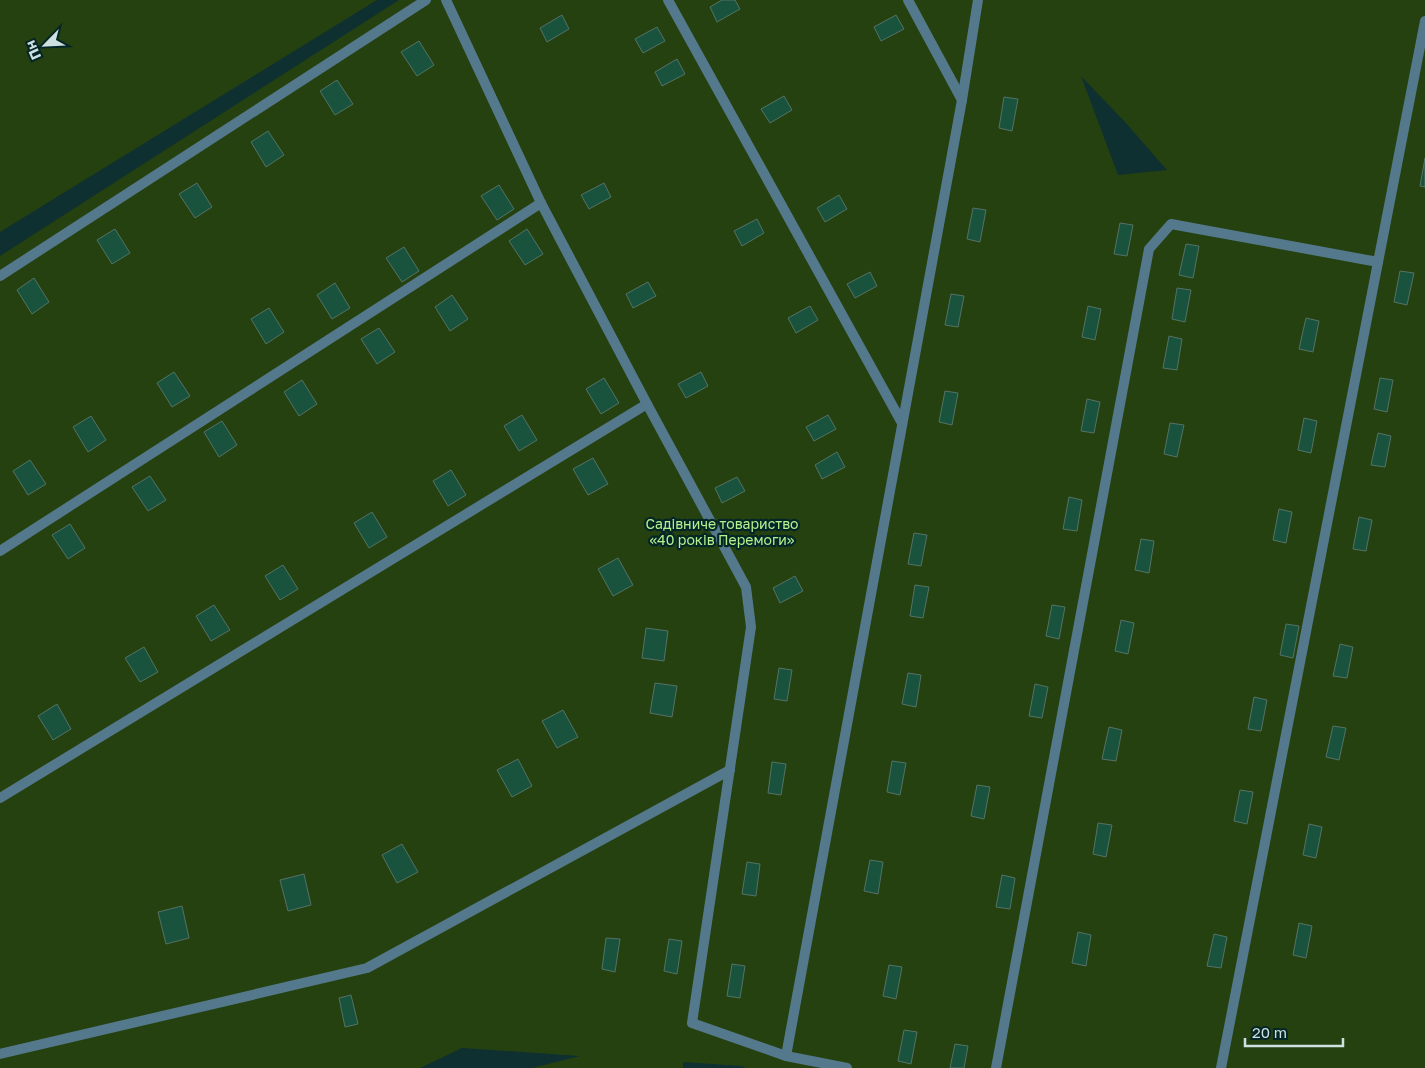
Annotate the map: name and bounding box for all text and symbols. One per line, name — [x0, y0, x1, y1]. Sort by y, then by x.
north arrow — [20, 20, 70, 70]
text: Пн — [21, 38, 44, 63]
park label: Садівниче товариство «40 років Перемоги» — [646, 515, 798, 548]
scale bar — [1245, 1016, 1342, 1048]
text: 20 m — [1252, 1023, 1287, 1041]

